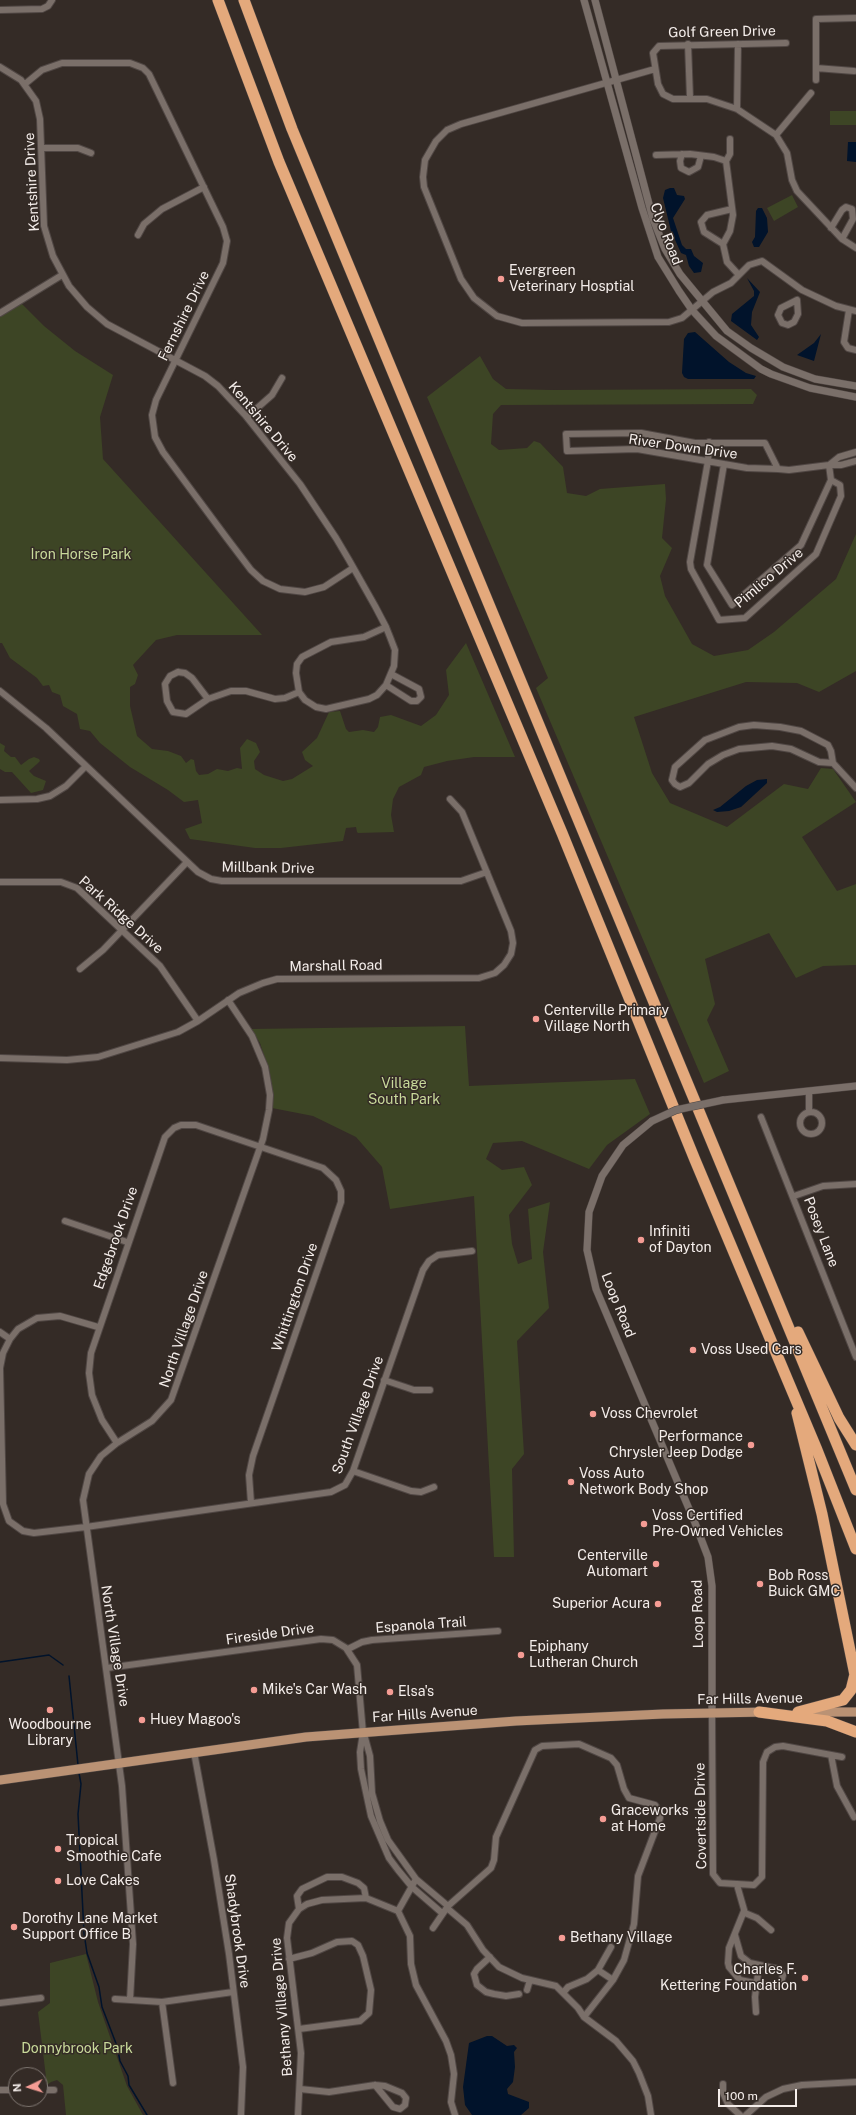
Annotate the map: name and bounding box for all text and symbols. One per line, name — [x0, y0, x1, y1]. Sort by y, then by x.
street label: Golf Green Drive — [668, 23, 776, 41]
street label: Kentshire Drive — [21, 132, 43, 232]
street label: Clyo Road — [646, 200, 686, 268]
place label: Evergreen Veterinary Hosptial — [509, 263, 634, 296]
street label: Fernshire Drive — [155, 268, 213, 364]
marker: Evergreen Veterinary Hosptial — [496, 274, 506, 284]
street label: Kentshire Drive — [225, 379, 301, 465]
street label: River Down Drive — [627, 431, 739, 463]
street label: Pimlico Drive — [731, 544, 807, 612]
park label: Iron Horse Park — [31, 547, 131, 563]
street label: Millbank Drive — [221, 859, 315, 877]
street label: Park Ridge Drive — [75, 873, 167, 957]
street label: Marshall Road — [289, 957, 383, 975]
place label: Centerville Primary Village North — [544, 1003, 669, 1036]
marker: Centerville Primary Village North — [531, 1014, 541, 1024]
park label: Village South Park — [368, 1076, 440, 1108]
street label: Edgebrook Drive — [91, 1184, 141, 1292]
street label: Posey Lane — [800, 1194, 842, 1270]
place label: Infiniti of Dayton — [649, 1224, 712, 1256]
marker: Infiniti of Dayton — [636, 1235, 646, 1245]
street label: Whittington Drive — [269, 1241, 321, 1353]
street label: North Village Drive — [156, 1268, 212, 1390]
street label: Loop Road — [597, 1270, 639, 1340]
place label: Voss Used Cars — [701, 1342, 802, 1358]
marker: Voss Used Cars — [688, 1345, 698, 1355]
street label: South Village Drive — [329, 1354, 387, 1476]
place label: Voss Chevrolet — [601, 1406, 698, 1422]
marker: Voss Chevrolet — [588, 1409, 598, 1419]
place label: Performance Chrysler Jeep Dodge — [609, 1429, 743, 1462]
marker: Performance Chrysler Jeep Dodge — [746, 1440, 756, 1450]
place label: Voss Auto Network Body Shop — [579, 1466, 708, 1498]
marker: Voss Auto Network Body Shop — [566, 1477, 576, 1487]
place label: Voss Certified Pre-Owned Vehicles — [652, 1508, 783, 1540]
marker: Voss Certified Pre-Owned Vehicles — [639, 1519, 649, 1529]
place label: Centerville Automart — [577, 1548, 648, 1580]
marker: Centerville Automart — [651, 1559, 661, 1569]
place label: Bob Ross Buick GMC — [768, 1568, 840, 1600]
marker: Bob Ross Buick GMC — [755, 1579, 765, 1589]
street label: Loop Road — [689, 1580, 707, 1648]
street label: North Village Drive — [97, 1584, 133, 1708]
place label: Superior Acura — [552, 1596, 650, 1612]
marker: Superior Acura — [653, 1599, 663, 1609]
street label: Espanola Trail — [375, 1613, 467, 1637]
street label: Fireside Drive — [225, 1619, 315, 1649]
place label: Epiphany Lutheran Church — [529, 1639, 638, 1672]
marker: Epiphany Lutheran Church — [516, 1650, 526, 1660]
place label: Mike's Car Wash — [262, 1682, 367, 1698]
place label: Elsa's — [398, 1684, 434, 1700]
marker: Mike's Car Wash — [249, 1685, 259, 1695]
marker: Elsa's — [385, 1687, 395, 1697]
street label: Far Hills Avenue — [697, 1690, 803, 1708]
street label: Far Hills Avenue — [372, 1702, 478, 1726]
marker: Woodbourne Library — [45, 1705, 55, 1715]
place label: Huey Magoo's — [150, 1712, 241, 1728]
marker: Huey Magoo's — [137, 1715, 147, 1725]
place label: Woodbourne Library — [9, 1717, 91, 1750]
street label: Covertside Drive — [692, 1763, 710, 1869]
place label: Graceworks at Home — [611, 1803, 689, 1836]
marker: Graceworks at Home — [598, 1814, 608, 1824]
place label: Tropical Smoothie Cafe — [66, 1833, 162, 1866]
marker: Tropical Smoothie Cafe — [53, 1844, 63, 1854]
place label: Love Cakes — [66, 1873, 140, 1889]
street label: Shadybrook Drive — [221, 1873, 253, 1989]
marker: Love Cakes — [53, 1876, 63, 1886]
place label: Dorothy Lane Market Support Office B — [22, 1911, 158, 1944]
marker: Dorothy Lane Market Support Office B — [9, 1922, 19, 1932]
place label: Bethany Village — [570, 1930, 672, 1946]
marker: Bethany Village — [557, 1933, 567, 1943]
street label: Bethany Village Drive — [268, 1937, 296, 2077]
place label: Charles F. Kettering Foundation — [660, 1962, 797, 1994]
marker: Charles F. Kettering Foundation — [800, 1973, 810, 1983]
park label: Donnybrook Park — [21, 2041, 133, 2057]
north arrow — [8, 2067, 48, 2107]
scale bar — [720, 2081, 799, 2107]
text: N — [11, 2083, 23, 2092]
text: 100 m — [725, 2089, 758, 2103]

